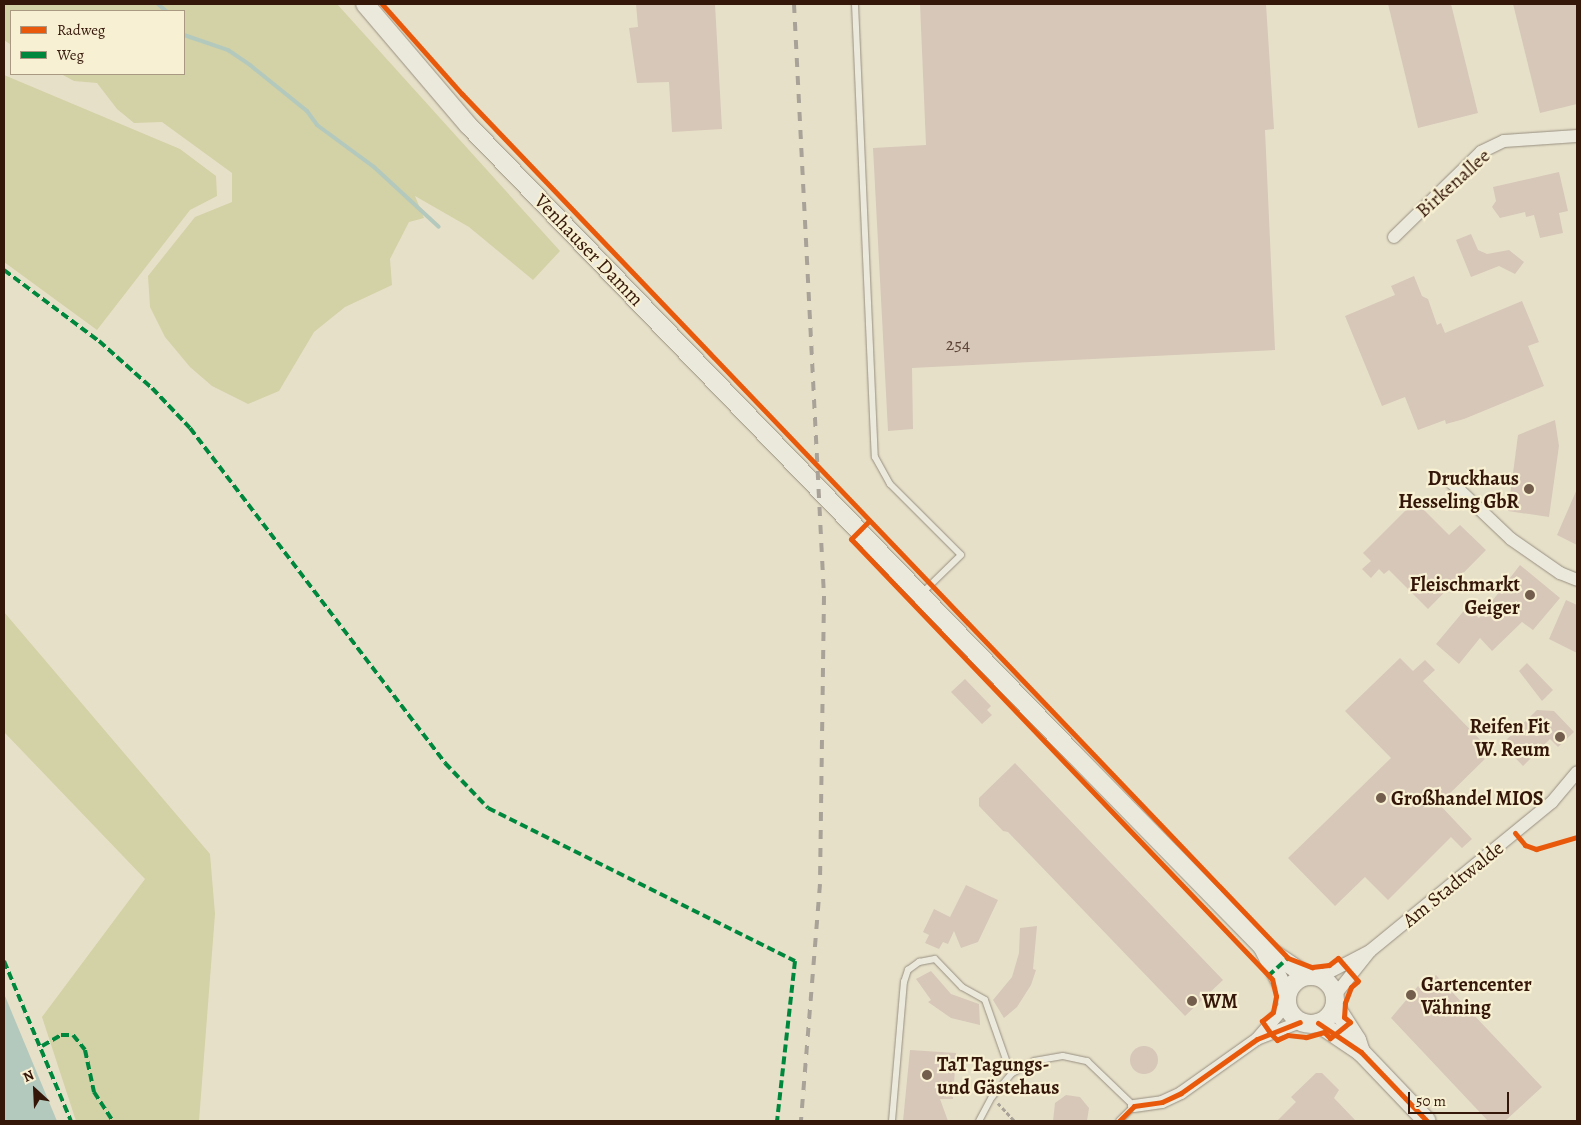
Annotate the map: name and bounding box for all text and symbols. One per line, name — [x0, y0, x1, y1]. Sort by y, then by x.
legend — [10, 10, 185, 75]
text: Radweg — [57, 20, 105, 40]
text: Weg — [57, 45, 84, 65]
street label: Birkenallee — [1411, 143, 1495, 223]
street label: Venhauser Damm — [529, 189, 649, 311]
house number: 254 — [946, 333, 970, 355]
place label: Druckhaus Hesseling GbR — [1398, 466, 1519, 513]
marker: Druckhaus Hesseling GbR — [1523, 483, 1535, 495]
place label: Fleischmarkt Geiger — [1410, 572, 1520, 619]
marker: Fleischmarkt Geiger — [1524, 589, 1536, 601]
place label: Reifen Fit W. Reum — [1469, 714, 1550, 761]
marker: Reifen Fit W. Reum — [1554, 731, 1566, 743]
place label: Großhandel MIOS — [1391, 786, 1544, 810]
marker: Großhandel MIOS — [1375, 792, 1387, 804]
street label: Am Stadtwalde — [1397, 836, 1509, 932]
place label: Gartencenter Vähning — [1421, 972, 1532, 1019]
place label: WM — [1202, 989, 1238, 1013]
marker: Gartencenter Vähning — [1405, 989, 1417, 1001]
marker: WM — [1186, 995, 1198, 1007]
place label: TaT Tagungs- und Gästehaus — [937, 1052, 1059, 1099]
north arrow — [10, 1065, 60, 1115]
text: N — [20, 1065, 37, 1087]
marker: TaT Tagungs- und Gästehaus — [921, 1069, 933, 1081]
scale bar — [1411, 1082, 1512, 1114]
text: 50 m — [1416, 1091, 1446, 1111]

